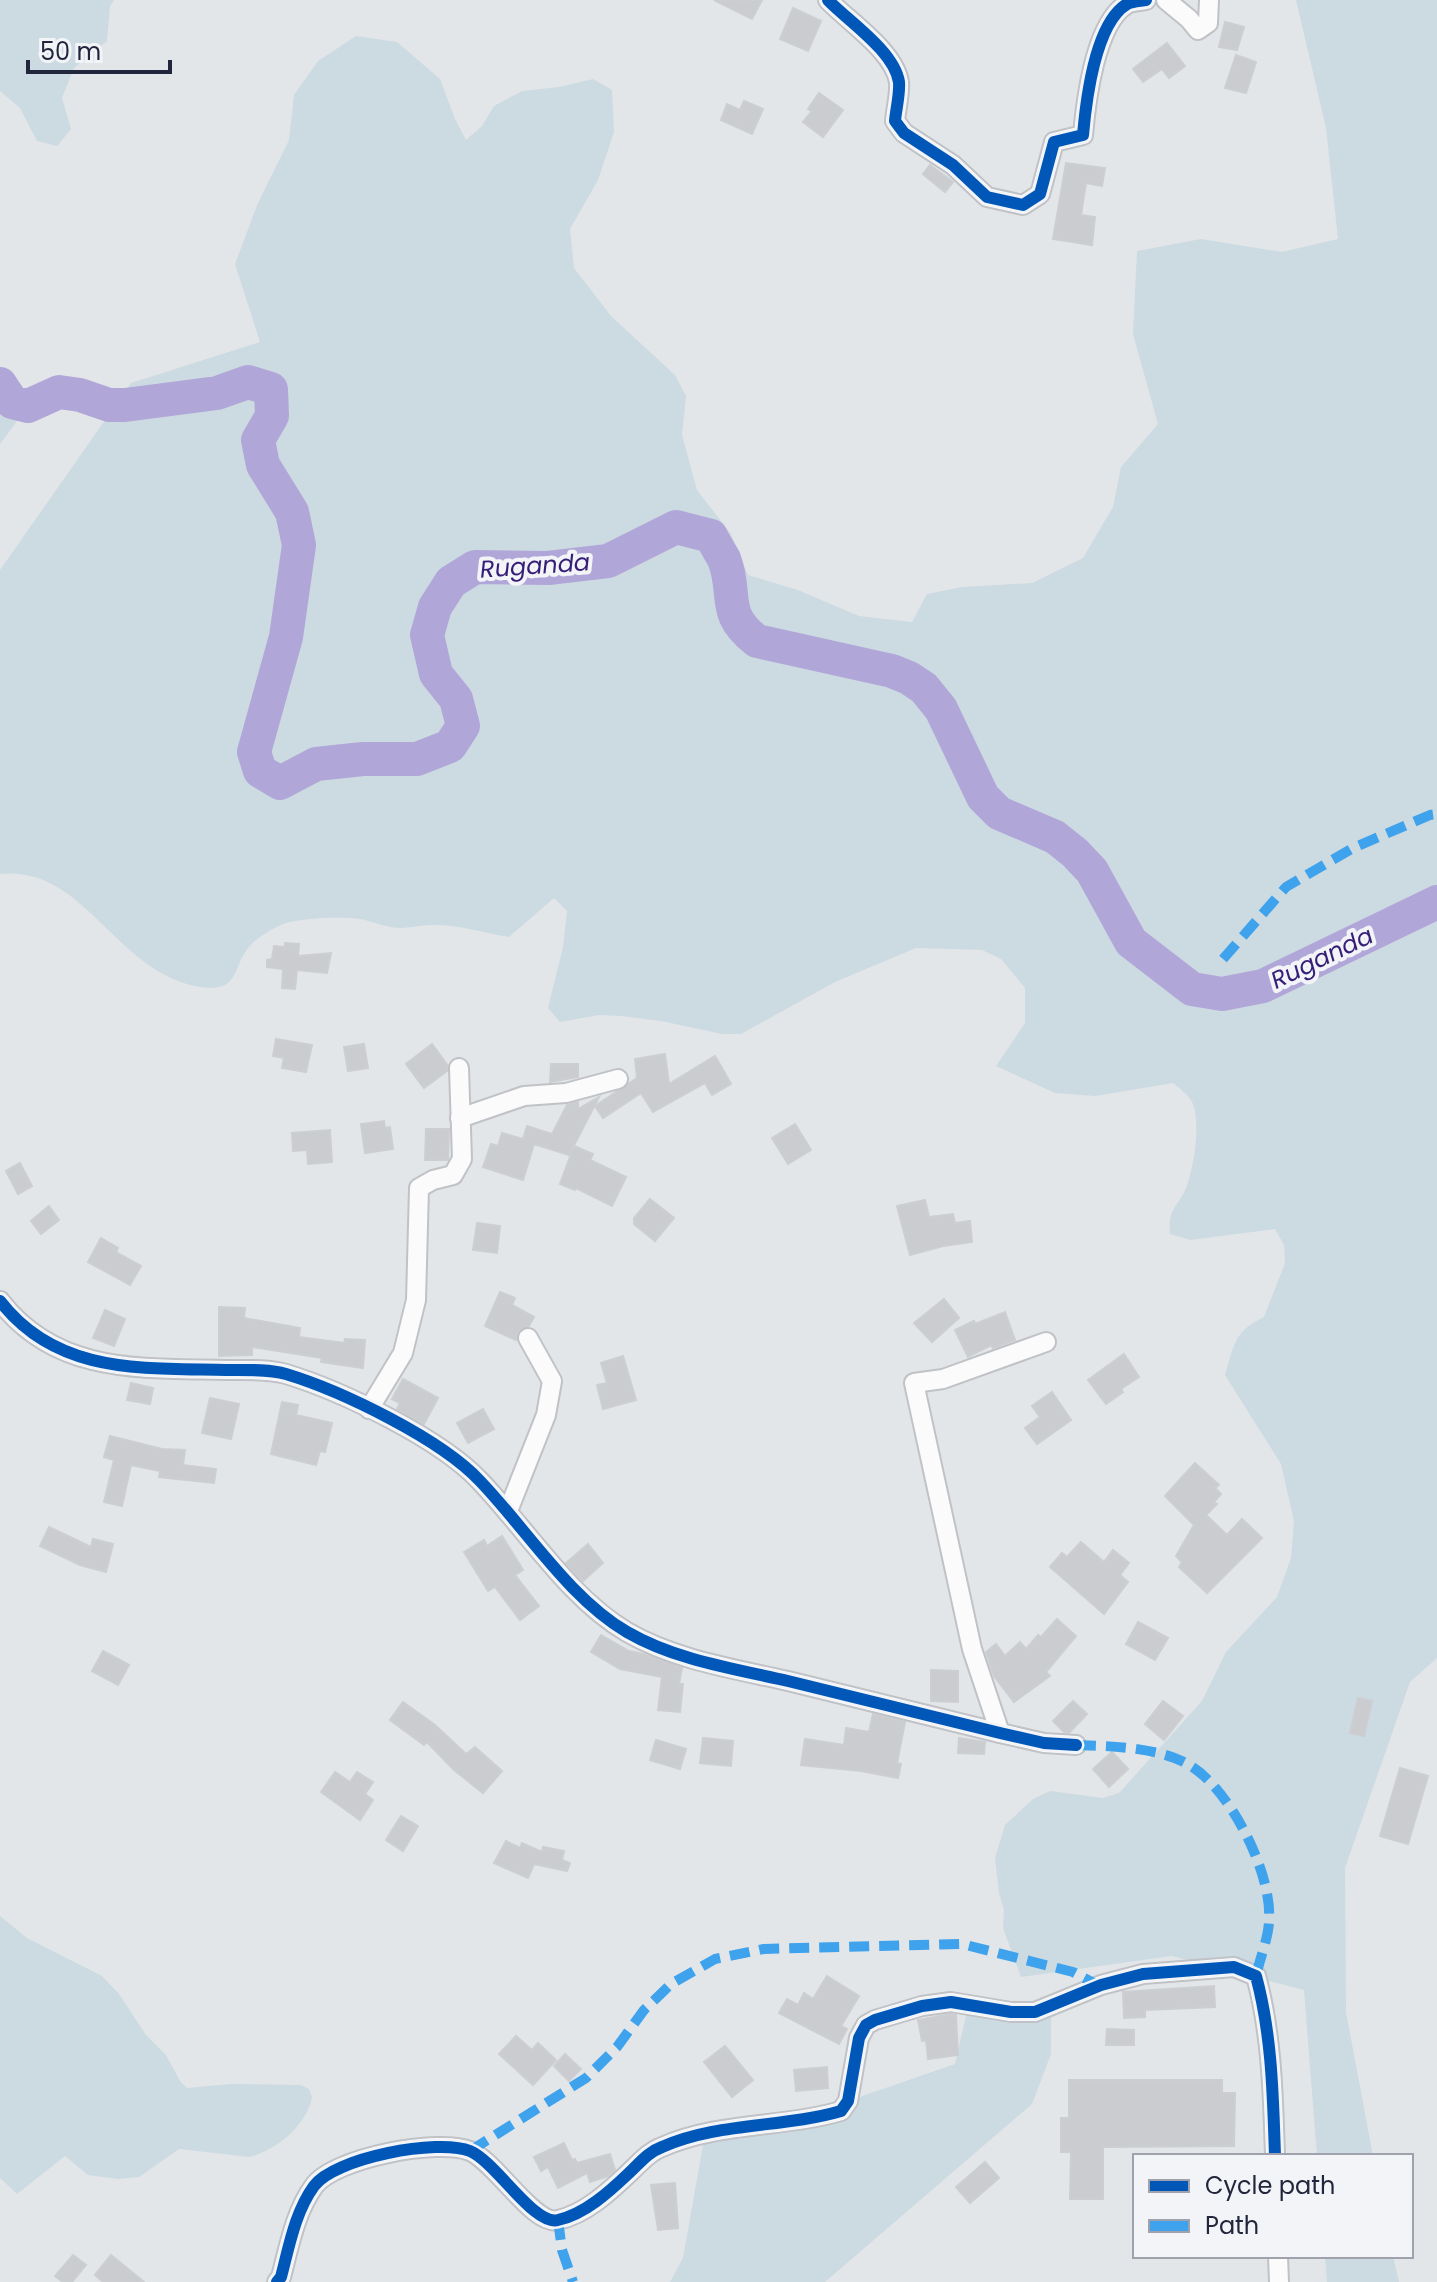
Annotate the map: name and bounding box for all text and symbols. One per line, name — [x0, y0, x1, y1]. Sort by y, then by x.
scale bar — [28, 24, 170, 74]
text: 50 m — [40, 35, 101, 68]
water label: Ruganda — [479, 545, 591, 586]
water label: Ruganda — [1265, 919, 1379, 997]
legend — [1133, 2154, 1413, 2258]
text: Cycle path — [1205, 2169, 1335, 2202]
text: Path — [1205, 2209, 1259, 2242]

